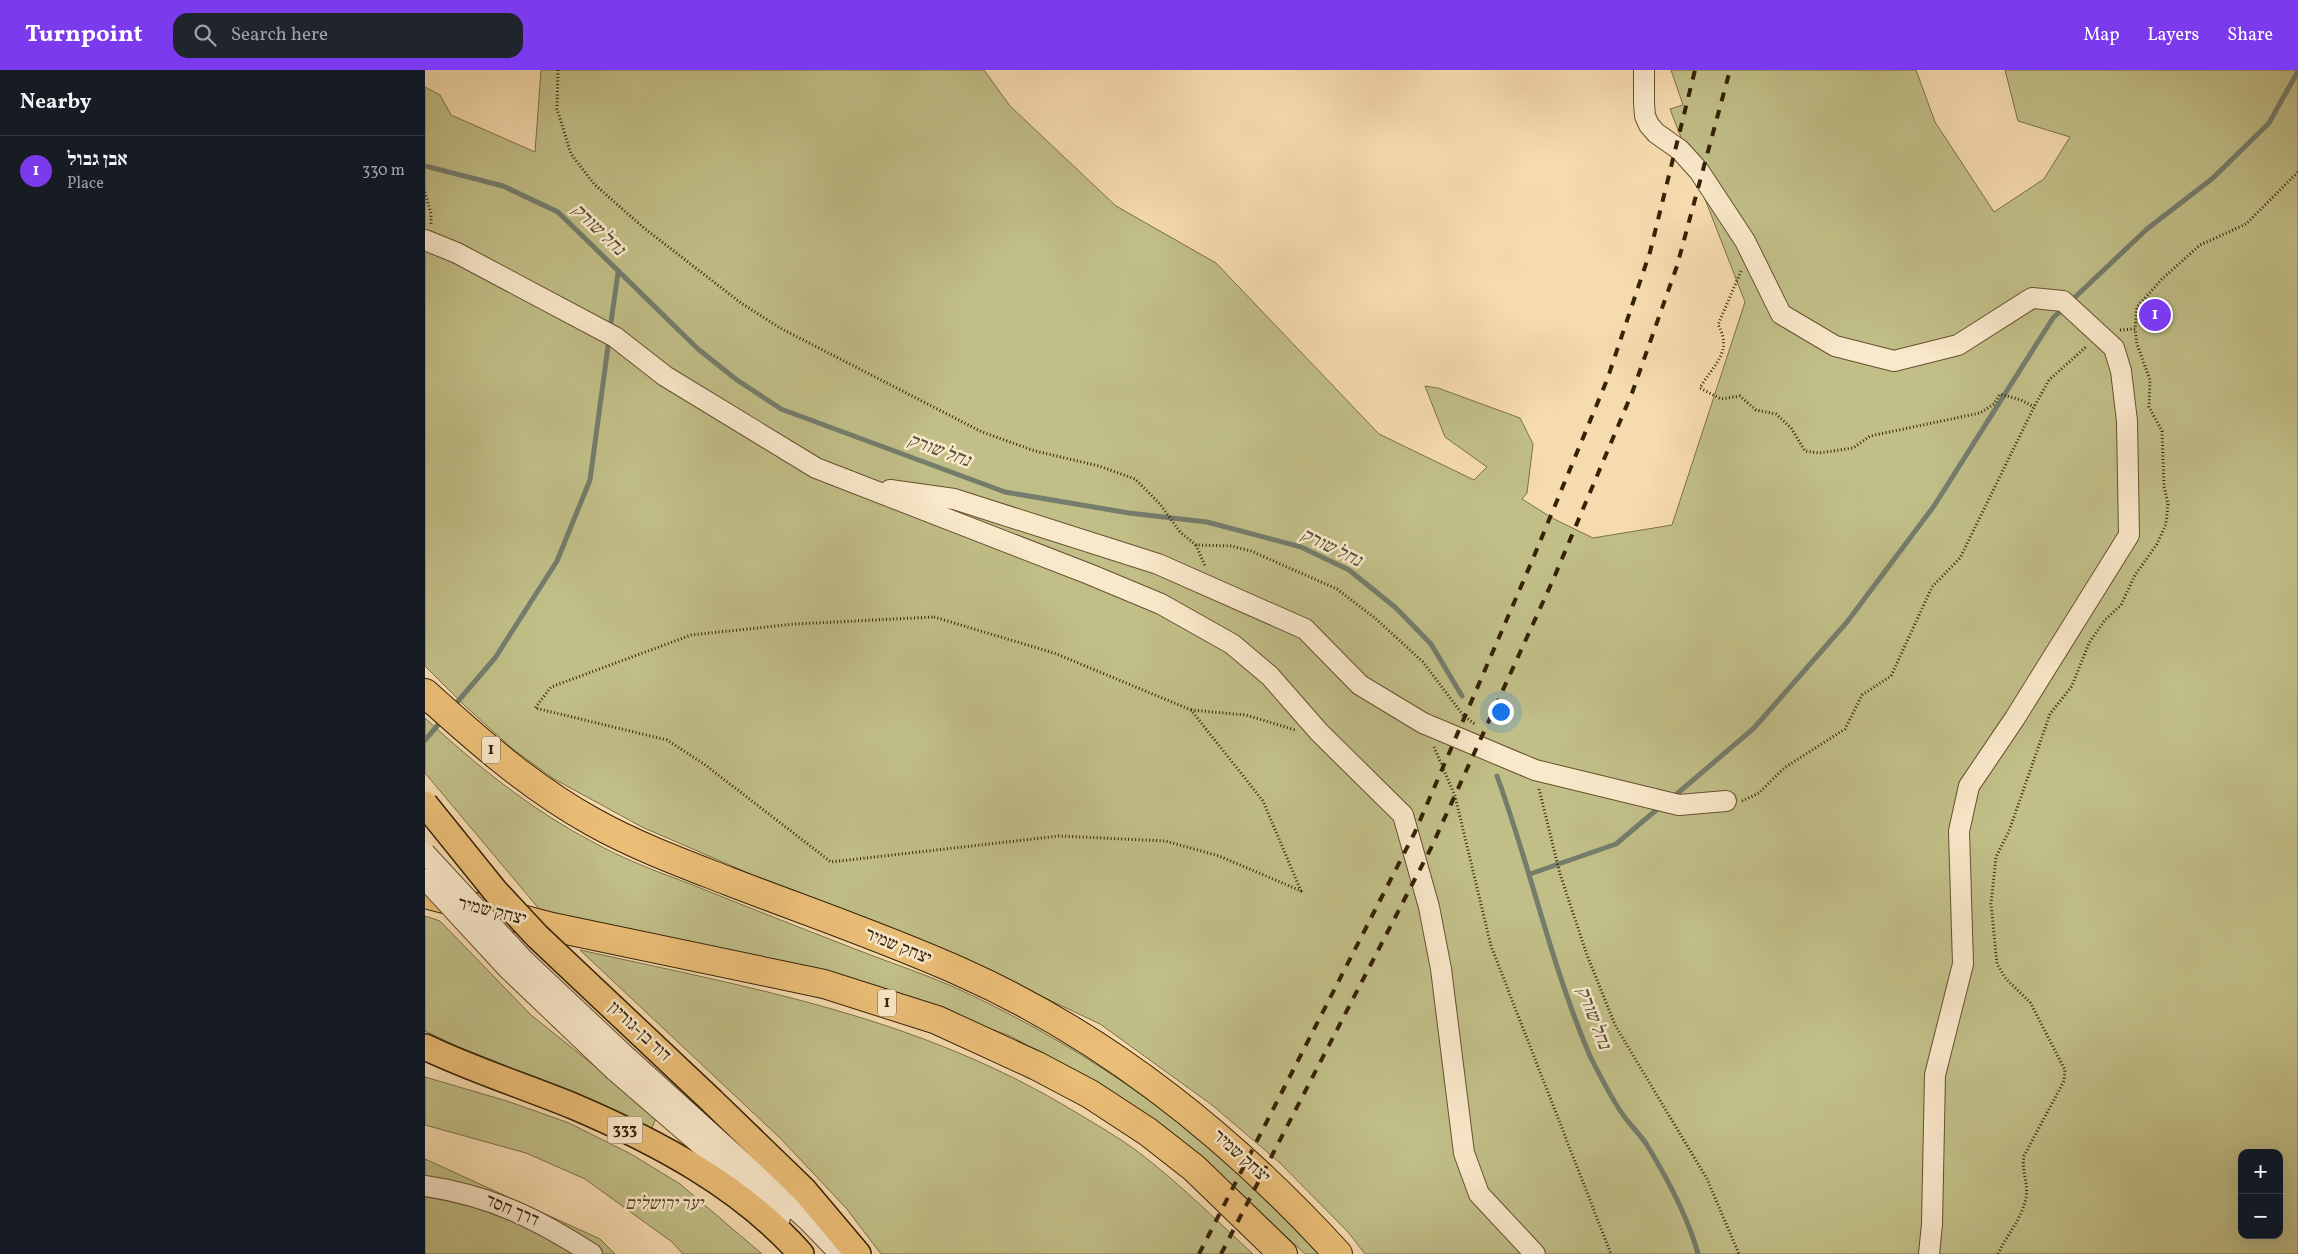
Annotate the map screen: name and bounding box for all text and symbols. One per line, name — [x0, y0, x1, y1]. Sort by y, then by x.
search box — [173, 13, 523, 58]
text: Turnpoint — [25, 18, 143, 52]
icon: search — [191, 21, 219, 49]
text: Search here — [231, 22, 328, 48]
text: Map — [2083, 23, 2119, 48]
text: Layers — [2147, 23, 2199, 48]
text: Share — [2227, 23, 2273, 48]
text: Nearby — [20, 88, 91, 117]
text: אבן גבול — [67, 147, 128, 173]
text: 1 — [33, 160, 39, 182]
text: 330 m — [362, 160, 405, 182]
text: Place — [67, 173, 104, 195]
water label: נחל שורק — [566, 198, 632, 263]
pin: 1 — [2139, 296, 2171, 334]
water label: נחל שורק — [904, 428, 975, 475]
water label: נחל שורק — [1296, 522, 1367, 575]
your location — [1488, 699, 1514, 725]
road number: 1 — [482, 736, 500, 764]
street label: יצחק שמיר — [455, 891, 529, 933]
street label: יצחק שמיר — [861, 922, 935, 972]
water label: נחל שורק — [1569, 983, 1617, 1054]
road number: 1 — [878, 990, 896, 1016]
street label: דוד בן-גוריון — [602, 996, 676, 1068]
road number: 333 — [607, 1116, 643, 1144]
street label: יצחק שמיר — [1207, 1124, 1275, 1190]
map controls — [2238, 1149, 2283, 1239]
button: + — [2238, 1149, 2283, 1194]
street label: דרך חסד — [481, 1189, 543, 1233]
park label: יער ירושלים — [625, 1192, 705, 1217]
button: − — [2238, 1194, 2283, 1239]

